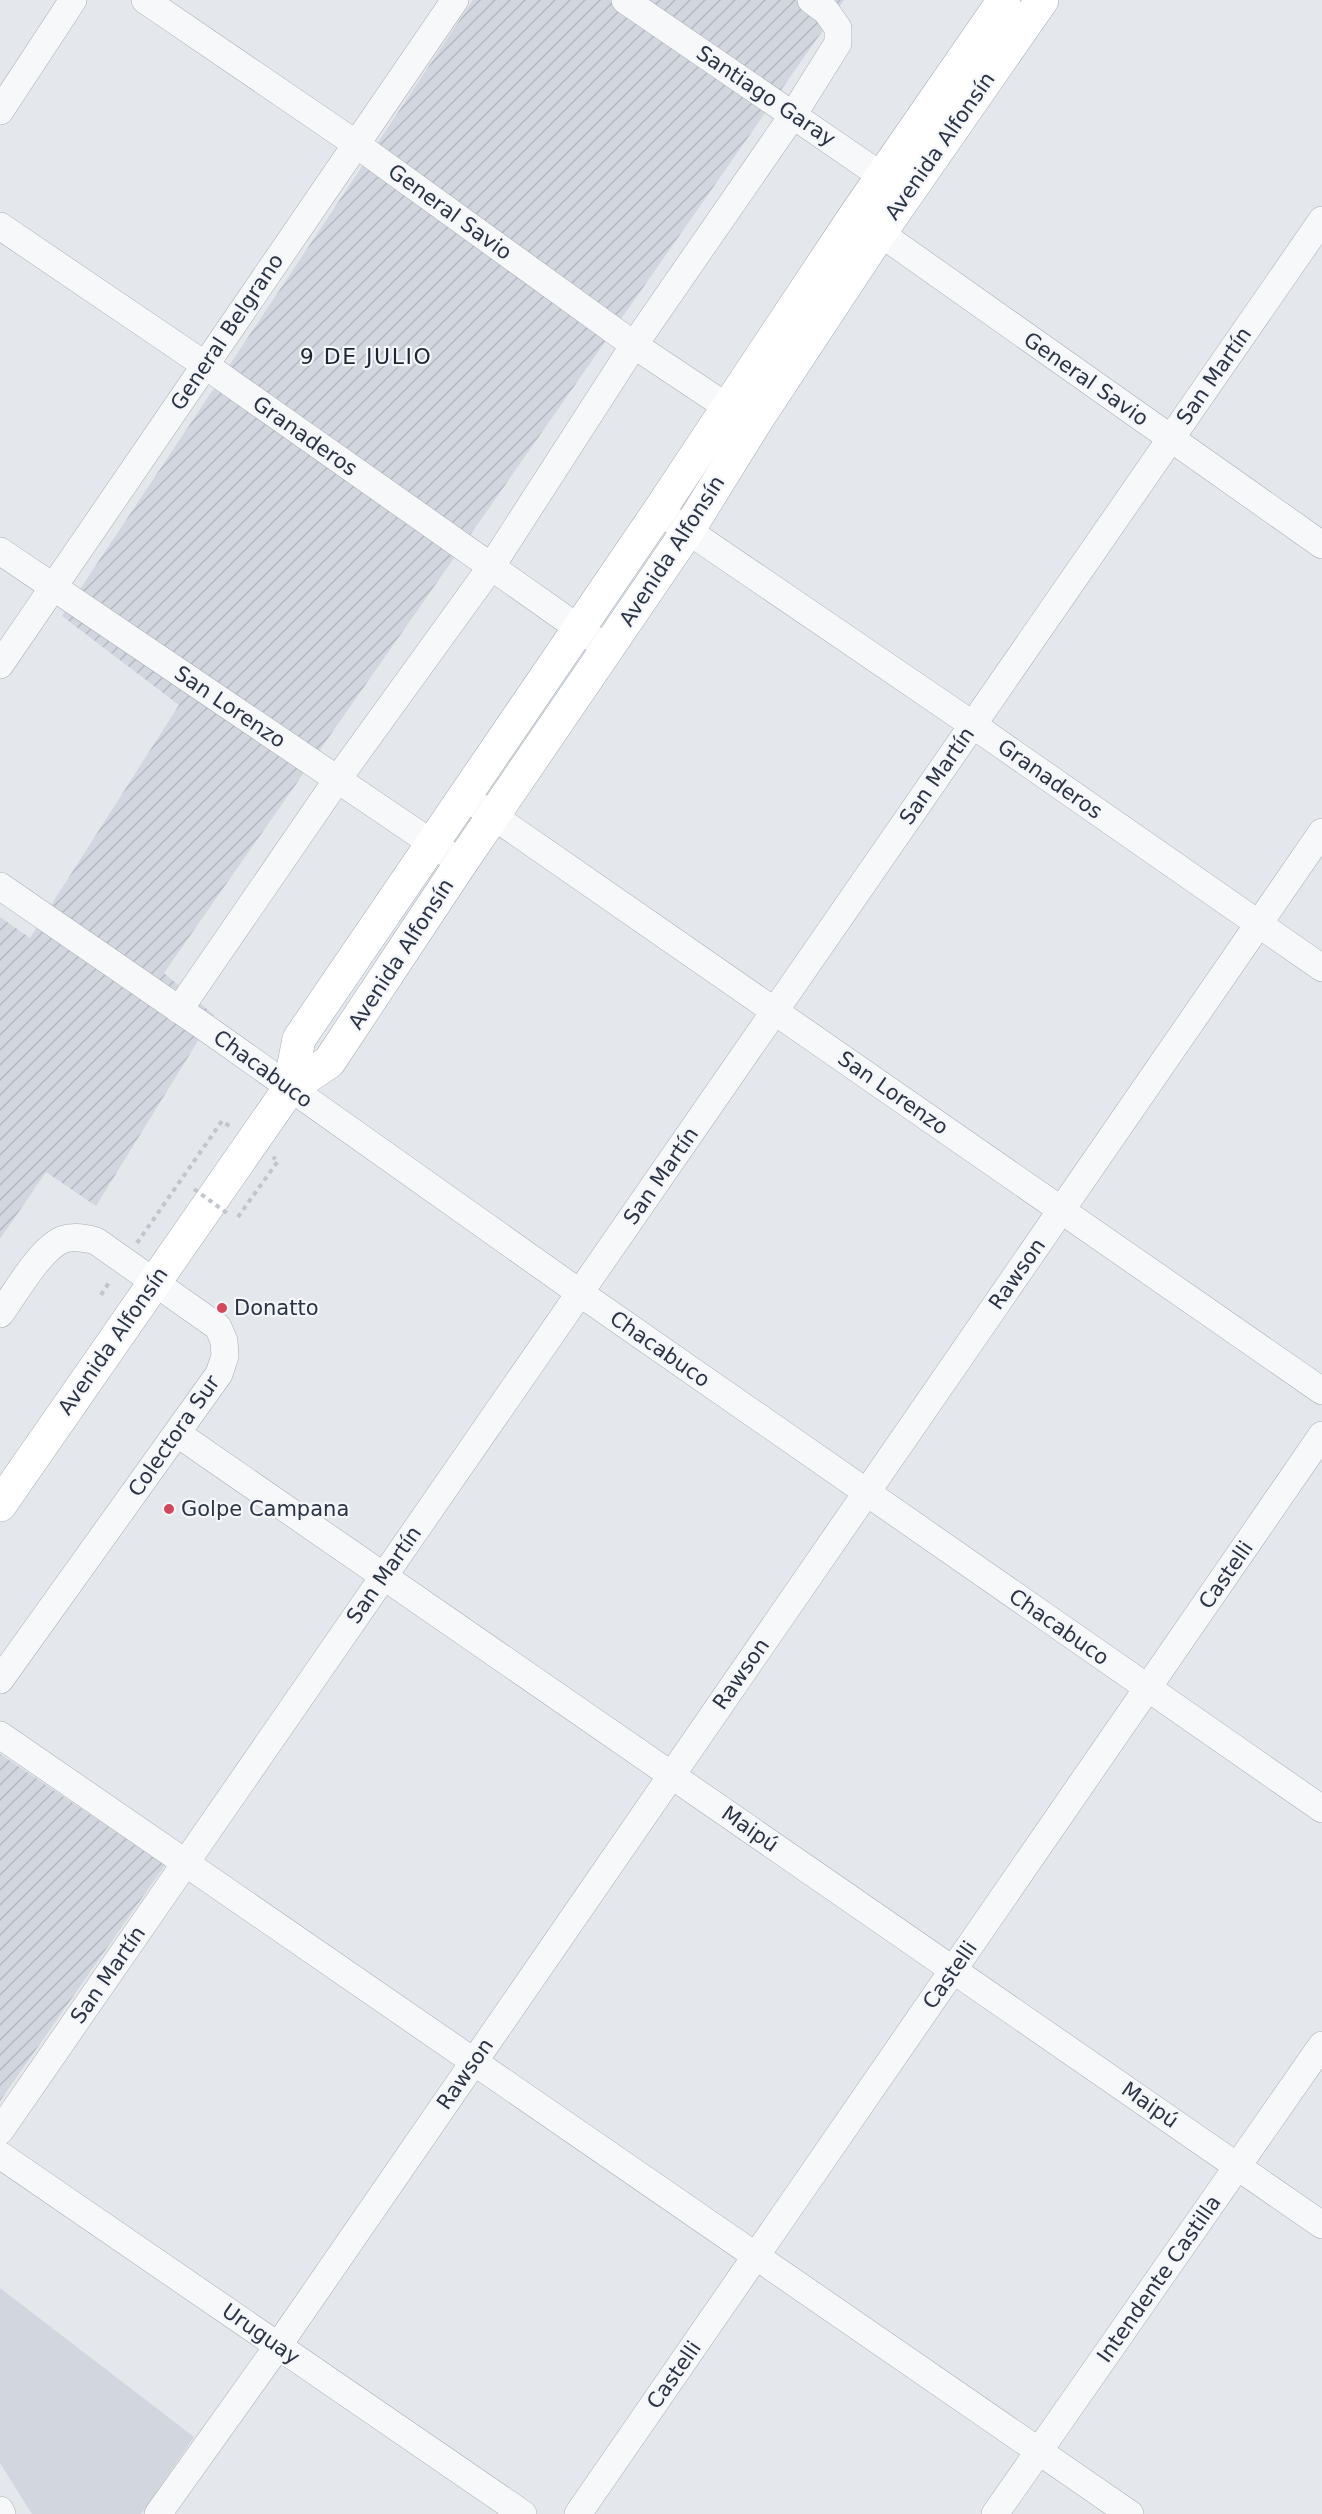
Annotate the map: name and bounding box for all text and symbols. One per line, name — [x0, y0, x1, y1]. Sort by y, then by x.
street label: Santiago Garay — [692, 41, 840, 151]
street label: Avenida Alfonsín — [880, 68, 1000, 224]
street label: General Savio — [384, 159, 516, 265]
street label: General Belgrano — [166, 249, 288, 415]
street label: San Martín — [1172, 323, 1256, 429]
street label: General Savio — [1019, 327, 1153, 431]
district label: 9 DE JULIO — [300, 344, 432, 369]
street label: Granaderos — [248, 391, 362, 481]
street label: Avenida Alfonsín — [614, 471, 730, 631]
street label: San Lorenzo — [170, 661, 290, 753]
street label: San Martín — [895, 723, 979, 829]
street label: Granaderos — [993, 734, 1107, 824]
street label: Avenida Alfonsín — [343, 874, 459, 1034]
street label: Chacabuco — [209, 1025, 317, 1113]
street label: San Lorenzo — [833, 1046, 953, 1140]
street label: San Martín — [619, 1123, 703, 1229]
street label: Rawson — [984, 1234, 1050, 1314]
street label: Avenida Alfonsín — [53, 1263, 173, 1419]
place label: Donatto — [234, 1296, 319, 1320]
marker: Donatto — [215, 1301, 229, 1315]
street label: Chacabuco — [605, 1306, 715, 1392]
street label: Colectora Sur — [123, 1371, 225, 1501]
place label: Golpe Campana — [181, 1497, 349, 1521]
marker: Golpe Campana — [162, 1502, 176, 1516]
street label: San Martín — [342, 1522, 426, 1628]
street label: Castelli — [1194, 1537, 1258, 1613]
street label: Chacabuco — [1004, 1584, 1114, 1670]
street label: Rawson — [708, 1634, 774, 1714]
street label: Maipú — [717, 1801, 783, 1857]
street label: San Martín — [66, 1922, 150, 2028]
street label: Castelli — [918, 1937, 982, 2013]
street label: Rawson — [432, 2034, 498, 2114]
street label: Maipú — [1117, 2077, 1183, 2133]
street label: Intendente Castilla — [1092, 2191, 1226, 2367]
street label: Uruguay — [218, 2299, 304, 2369]
street label: Castelli — [642, 2337, 706, 2413]

